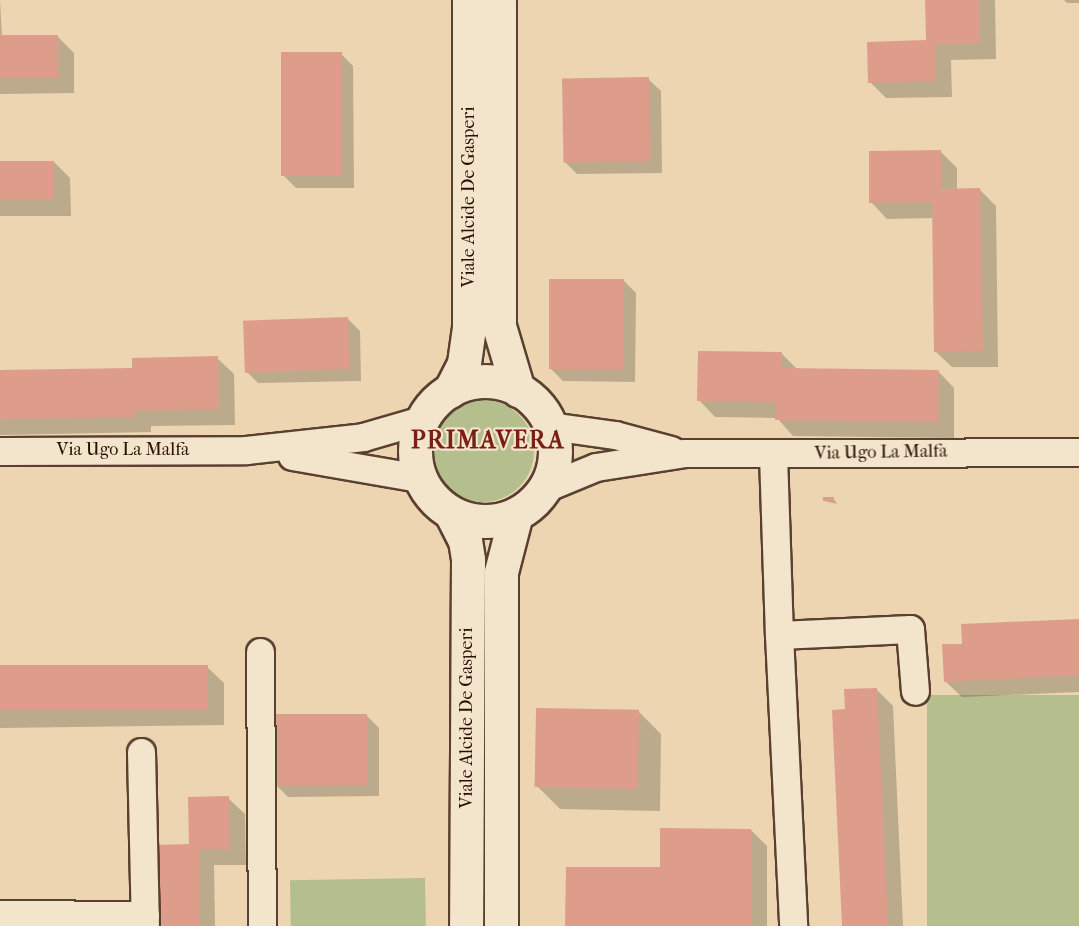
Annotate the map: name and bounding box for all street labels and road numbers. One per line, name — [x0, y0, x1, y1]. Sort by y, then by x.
street label: Viale Alcide De Gasperi — [458, 107, 480, 287]
street label: Via Ugo La Malfa — [57, 439, 189, 461]
street label: Via Ugo La Malfa — [814, 441, 948, 465]
street label: Viale Alcide De Gasperi — [456, 628, 478, 808]

